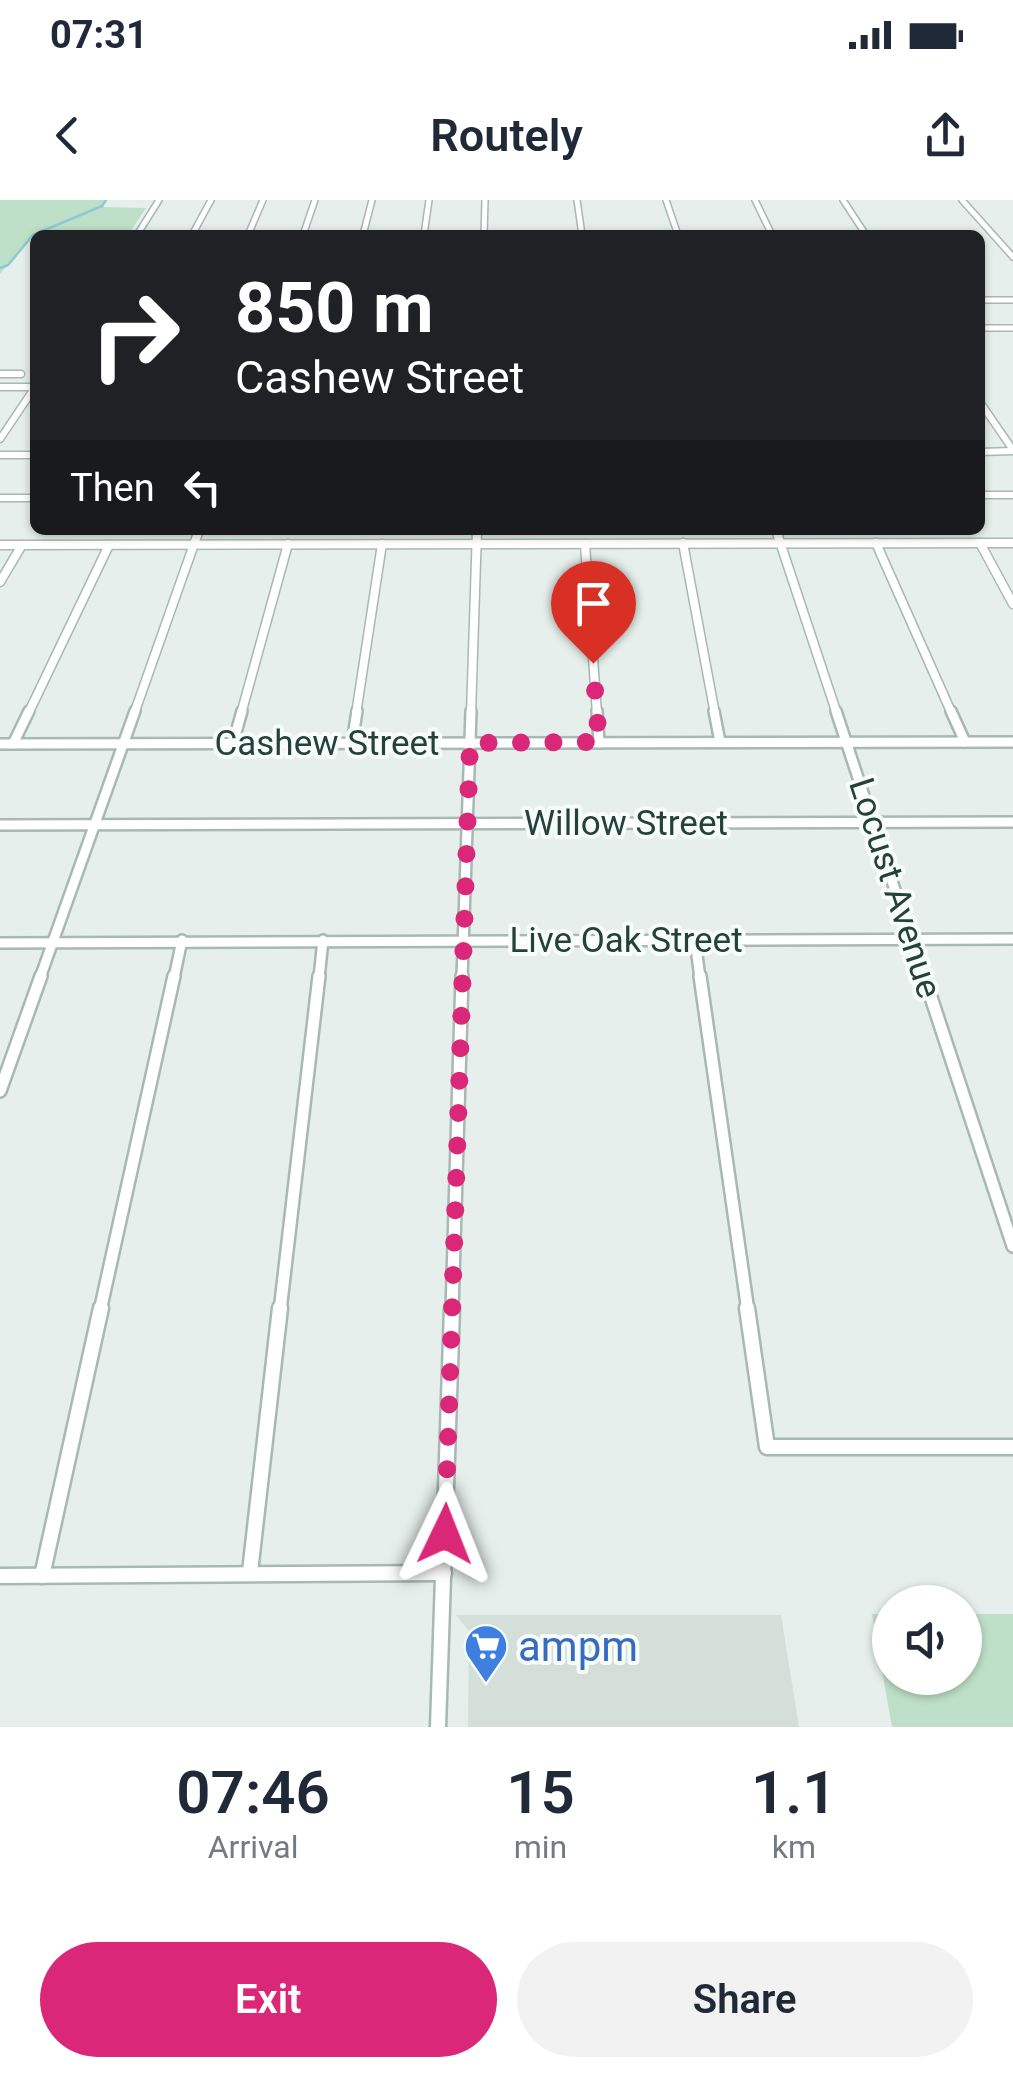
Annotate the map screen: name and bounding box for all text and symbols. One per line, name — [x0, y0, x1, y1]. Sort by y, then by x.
text: 07:31 — [50, 13, 148, 57]
icon: back — [40, 108, 95, 163]
icon: share — [918, 108, 973, 163]
text: Routely — [430, 109, 583, 162]
text: 850 m — [235, 267, 434, 349]
icon: right — [70, 270, 200, 400]
text: Cashew Street — [235, 351, 524, 404]
icon: left — [175, 460, 230, 515]
text: Then — [70, 466, 155, 510]
pin — [551, 561, 636, 664]
icon: arrive — [566, 576, 621, 631]
street label: Cashew Street — [214, 723, 440, 764]
street label: Locust Avenue — [840, 773, 950, 1003]
street label: Willow Street — [524, 803, 728, 844]
street label: Live Oak Street — [509, 920, 743, 961]
position arrow — [393, 1482, 497, 1586]
map controls — [872, 1585, 982, 1695]
button: sound — [872, 1585, 982, 1695]
place label: ampm — [518, 1622, 638, 1671]
supermarket icon: ampm — [463, 1623, 509, 1684]
text: 07:46 — [176, 1757, 330, 1828]
text: 15 — [506, 1757, 575, 1828]
text: 1.1 — [751, 1757, 837, 1828]
text: Arrival — [208, 1828, 298, 1866]
text: min — [514, 1828, 567, 1866]
text: km — [772, 1828, 816, 1866]
button: Exit — [40, 1942, 497, 2057]
button: Share — [517, 1942, 973, 2057]

